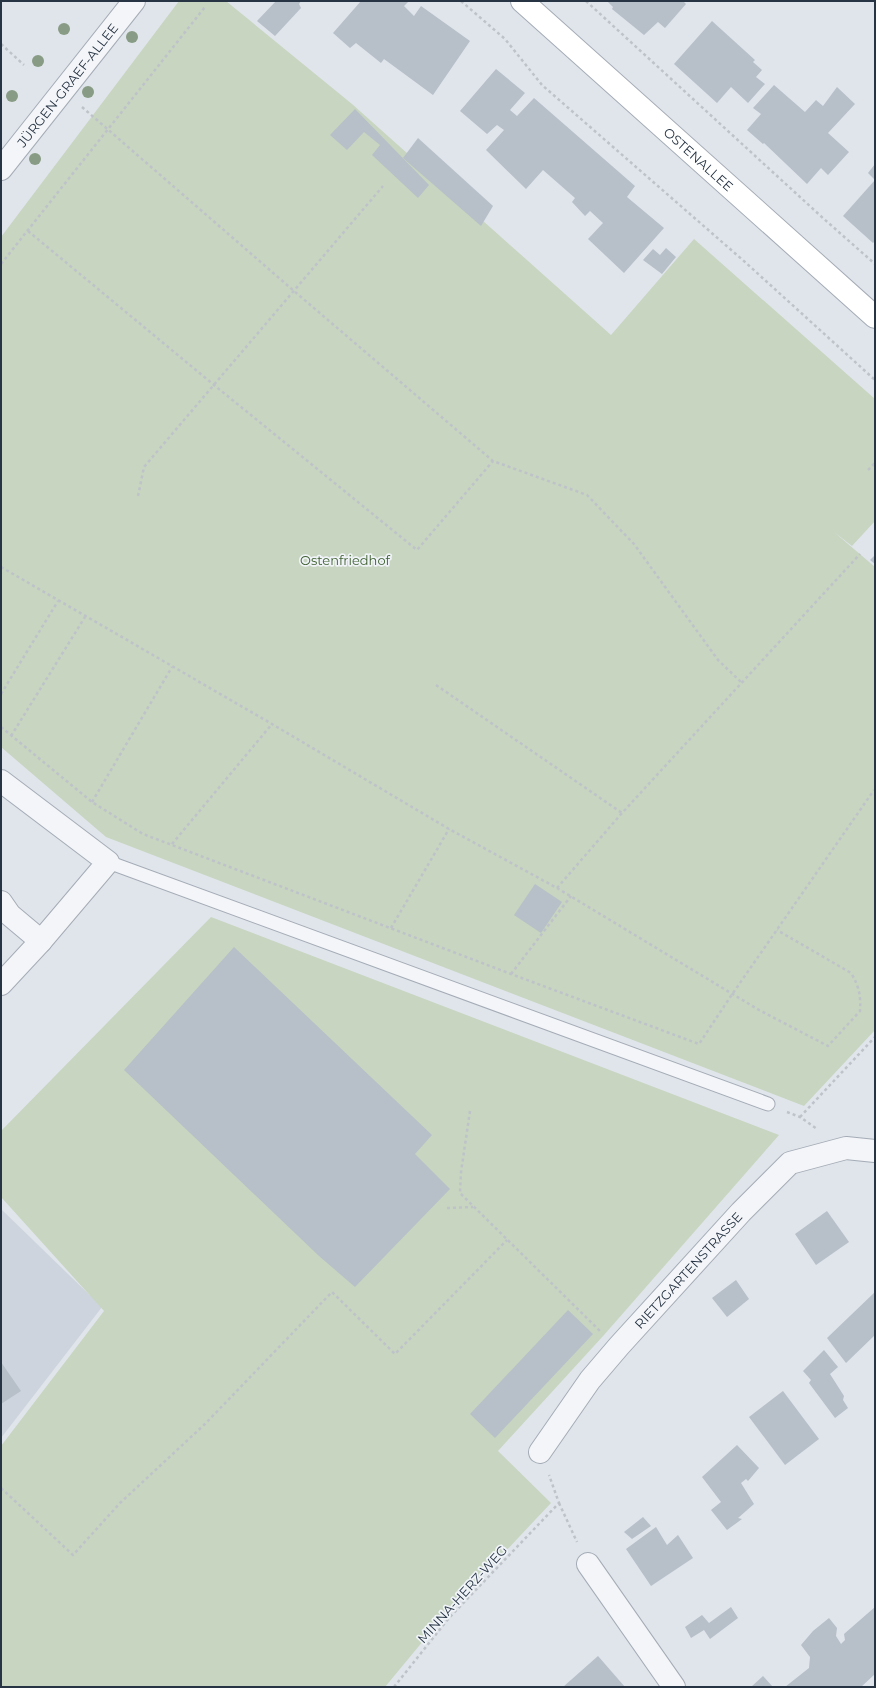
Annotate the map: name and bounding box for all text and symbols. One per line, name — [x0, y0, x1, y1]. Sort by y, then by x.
street label: JÜRGEN-GRAEF-ALLEE — [13, 20, 121, 151]
street label: OSTENALLEE — [661, 124, 737, 194]
park label: Ostenfriedhof — [300, 552, 391, 568]
street label: RIETZGARTENSTRASSE — [631, 1208, 745, 1332]
street label: MINNA-HERZ-WEG — [414, 1542, 510, 1646]

